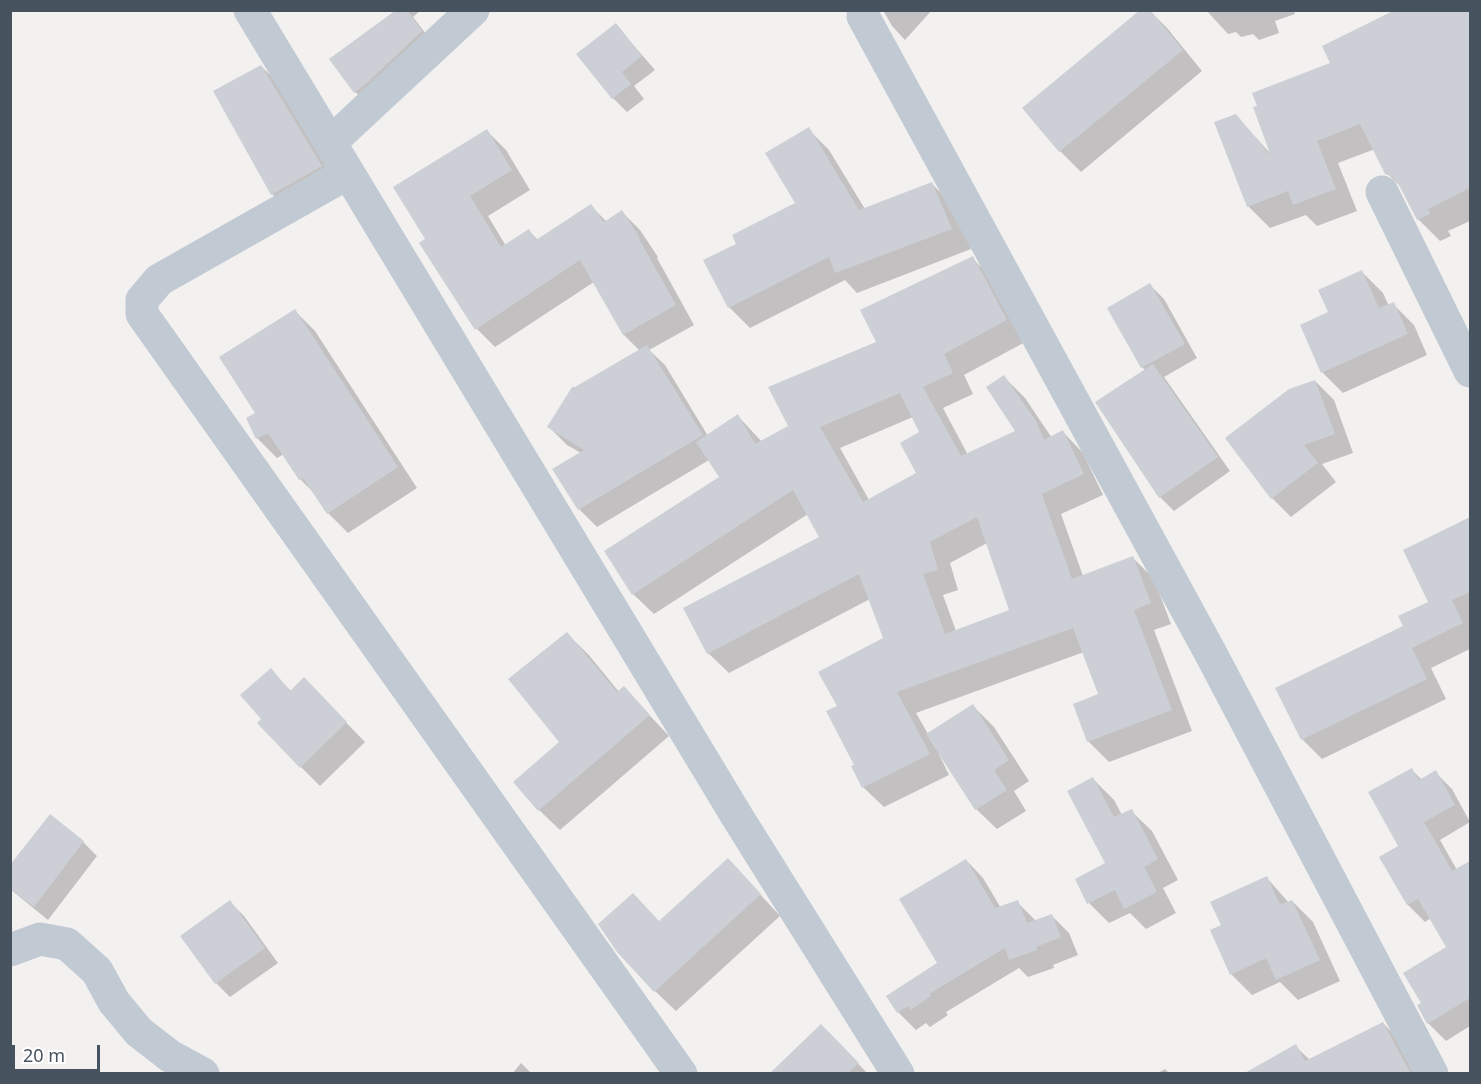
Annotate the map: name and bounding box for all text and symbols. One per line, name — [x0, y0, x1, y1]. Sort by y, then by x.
scale bar — [15, 1033, 104, 1071]
text: 20 m — [23, 1043, 65, 1067]

